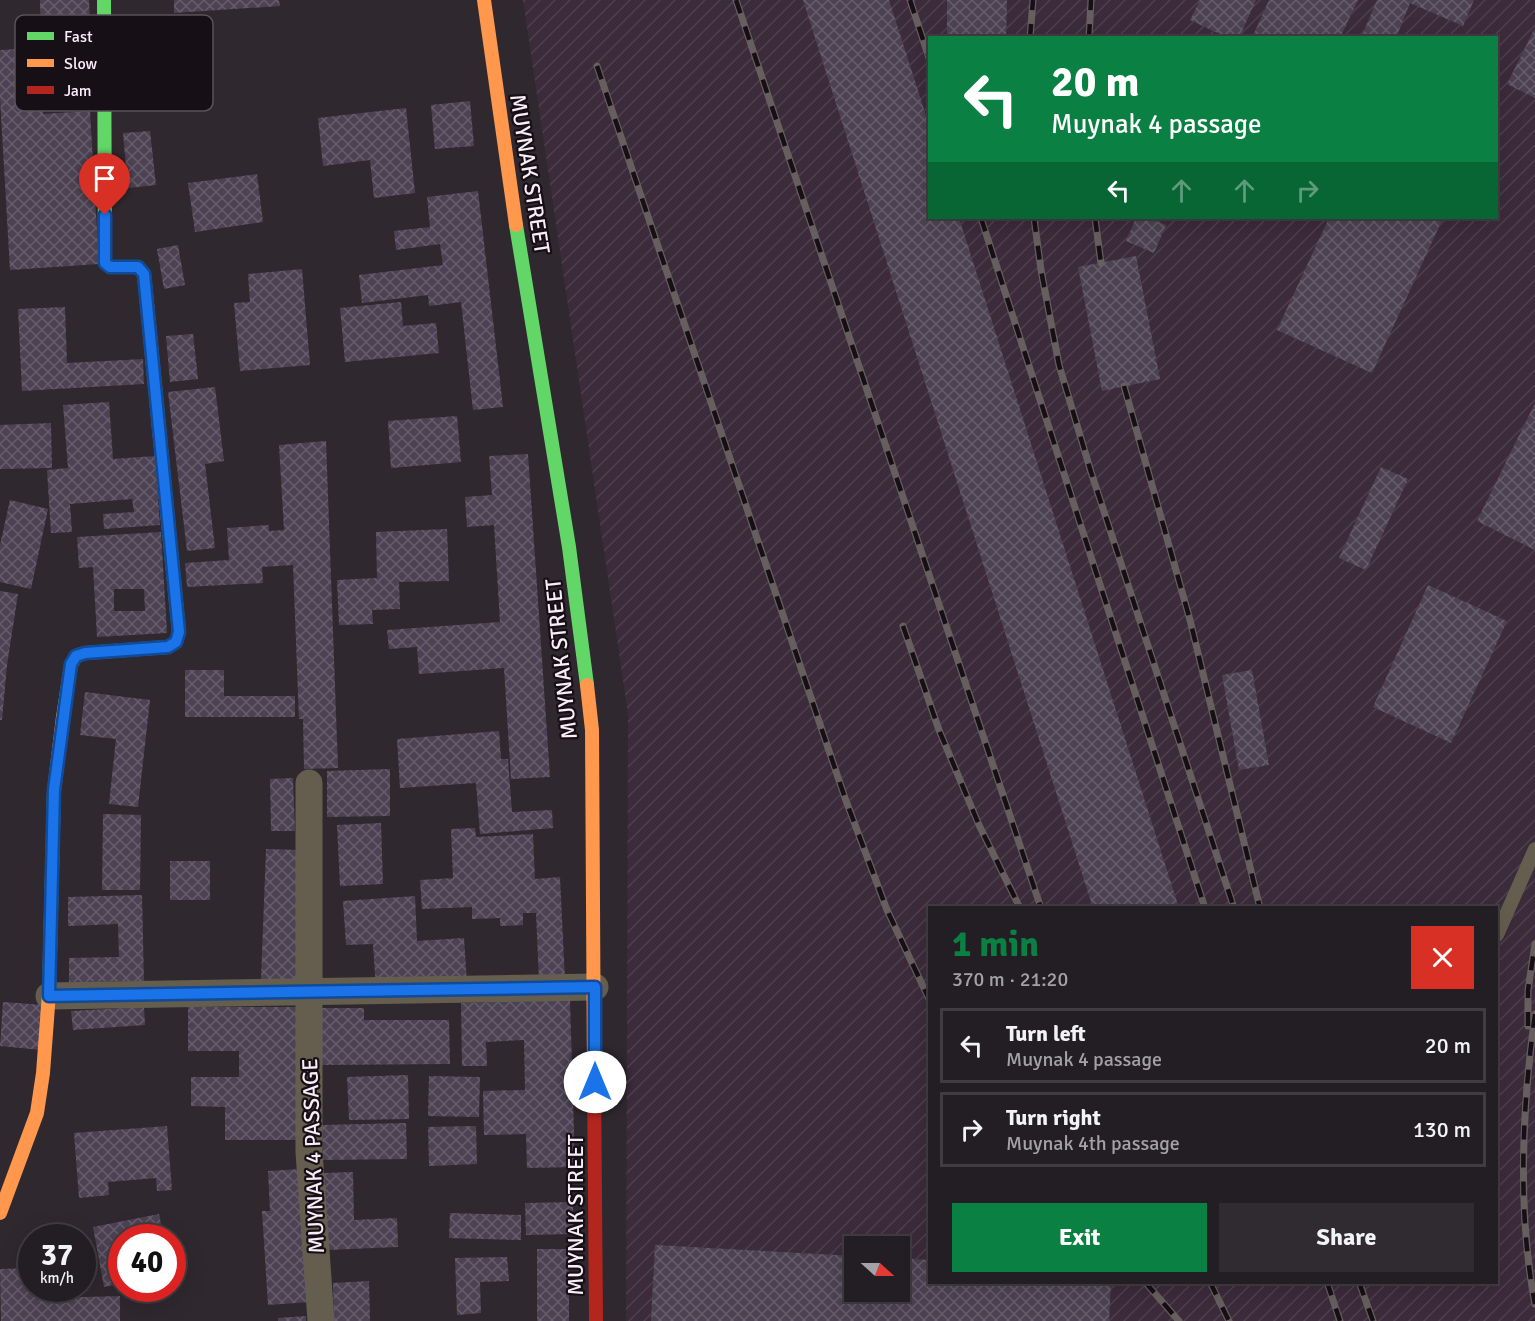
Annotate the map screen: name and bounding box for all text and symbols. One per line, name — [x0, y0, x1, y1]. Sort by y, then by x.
legend — [15, 15, 213, 111]
text: Fast — [64, 27, 93, 47]
text: Slow — [64, 54, 98, 74]
text: 20 m — [1051, 57, 1140, 108]
icon: left — [952, 60, 1030, 138]
text: Jam — [64, 81, 92, 101]
street label: MUYNAK STREET — [504, 92, 556, 256]
text: Muynak 4 passage — [1051, 108, 1262, 141]
pin — [79, 153, 130, 215]
icon: arrive — [88, 162, 121, 195]
icon: left — [1102, 174, 1135, 207]
icon: ahead — [1165, 174, 1198, 207]
icon: ahead — [1228, 174, 1261, 207]
icon: right — [1291, 174, 1324, 207]
street label: MUYNAK STREET — [539, 577, 583, 741]
text: 1 min — [952, 922, 1039, 967]
button: close — [1411, 926, 1474, 989]
text: 370 m · 21:20 — [952, 967, 1068, 992]
text: Turn left — [1006, 1020, 1086, 1047]
icon: left — [955, 1029, 988, 1062]
text: 20 m — [1425, 1032, 1471, 1059]
text: Muynak 4 passage — [1006, 1047, 1162, 1072]
position arrow — [563, 1050, 627, 1114]
street label: MUYNAK 4 PASSAGE — [296, 1058, 330, 1254]
text: Turn right — [1006, 1104, 1101, 1131]
icon: right — [955, 1113, 988, 1146]
text: 130 m — [1413, 1116, 1471, 1143]
text: Muynak 4th passage — [1006, 1131, 1180, 1156]
street label: MUYNAK STREET — [562, 1134, 589, 1296]
button: Exit — [952, 1203, 1207, 1272]
button: Share — [1219, 1203, 1474, 1272]
speed limit sign: 40 — [108, 1224, 186, 1302]
north arrow — [844, 1236, 910, 1302]
map controls — [844, 1236, 910, 1302]
text: 37 — [41, 1237, 73, 1274]
text: km/h — [40, 1269, 74, 1287]

